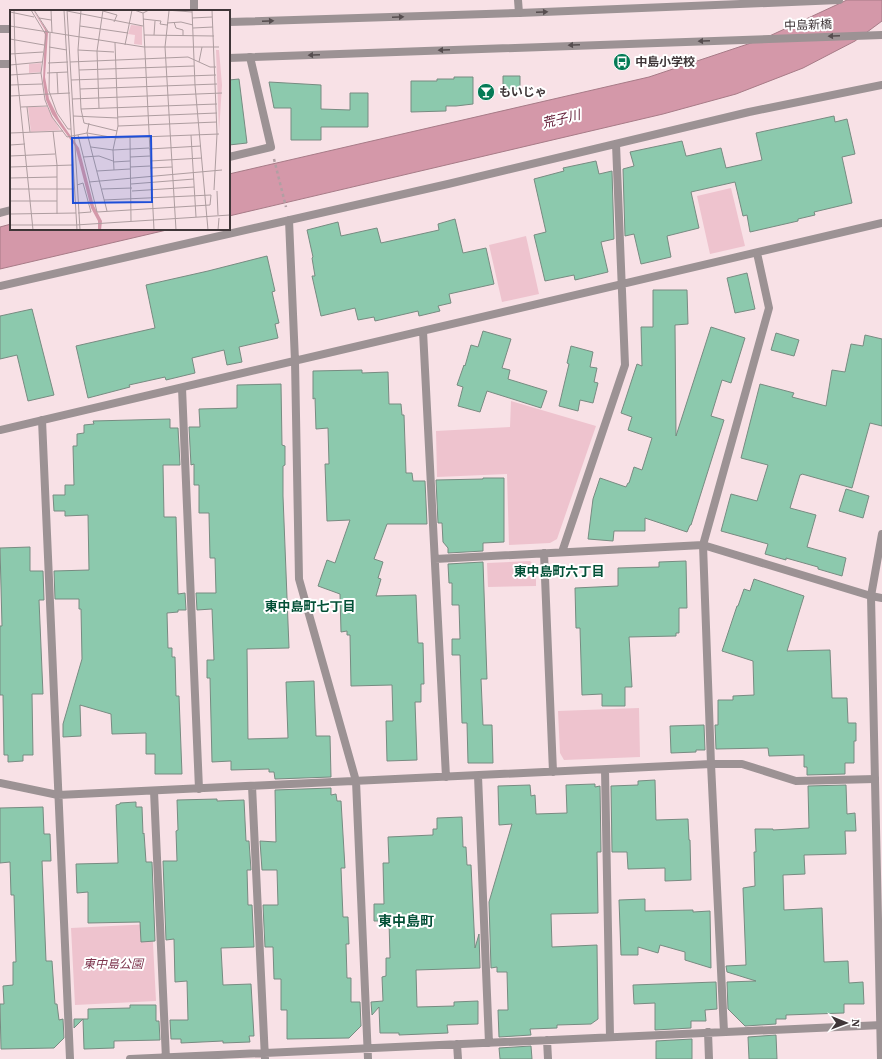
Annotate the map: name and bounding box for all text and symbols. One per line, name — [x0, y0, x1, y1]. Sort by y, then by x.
one-way arrow — [536, 9, 549, 15]
inset map — [10, 10, 230, 230]
one-way arrow — [392, 14, 405, 20]
street label: 中島新橋 — [784, 16, 832, 34]
one-way arrow — [262, 18, 275, 24]
one-way arrow — [828, 33, 840, 40]
one-way arrow — [698, 37, 710, 44]
one-way arrow — [568, 42, 580, 49]
one-way arrow — [437, 47, 450, 53]
one-way arrow — [308, 51, 320, 58]
bus stop icon: 中島小学校 — [612, 52, 632, 72]
place label: 中島小学校 — [635, 54, 695, 70]
bar icon: もいじゃ — [476, 82, 496, 102]
place label: もいじゃ — [499, 84, 547, 100]
water label: 荒子川 — [540, 106, 584, 132]
district label: 東中島町六丁目 — [513, 563, 605, 580]
district label: 東中島町七丁目 — [264, 598, 356, 615]
district label: 東中島町 — [378, 911, 434, 931]
park label: 東中島公園 — [83, 956, 145, 972]
north arrow — [826, 1003, 866, 1043]
text: N — [848, 1019, 863, 1027]

